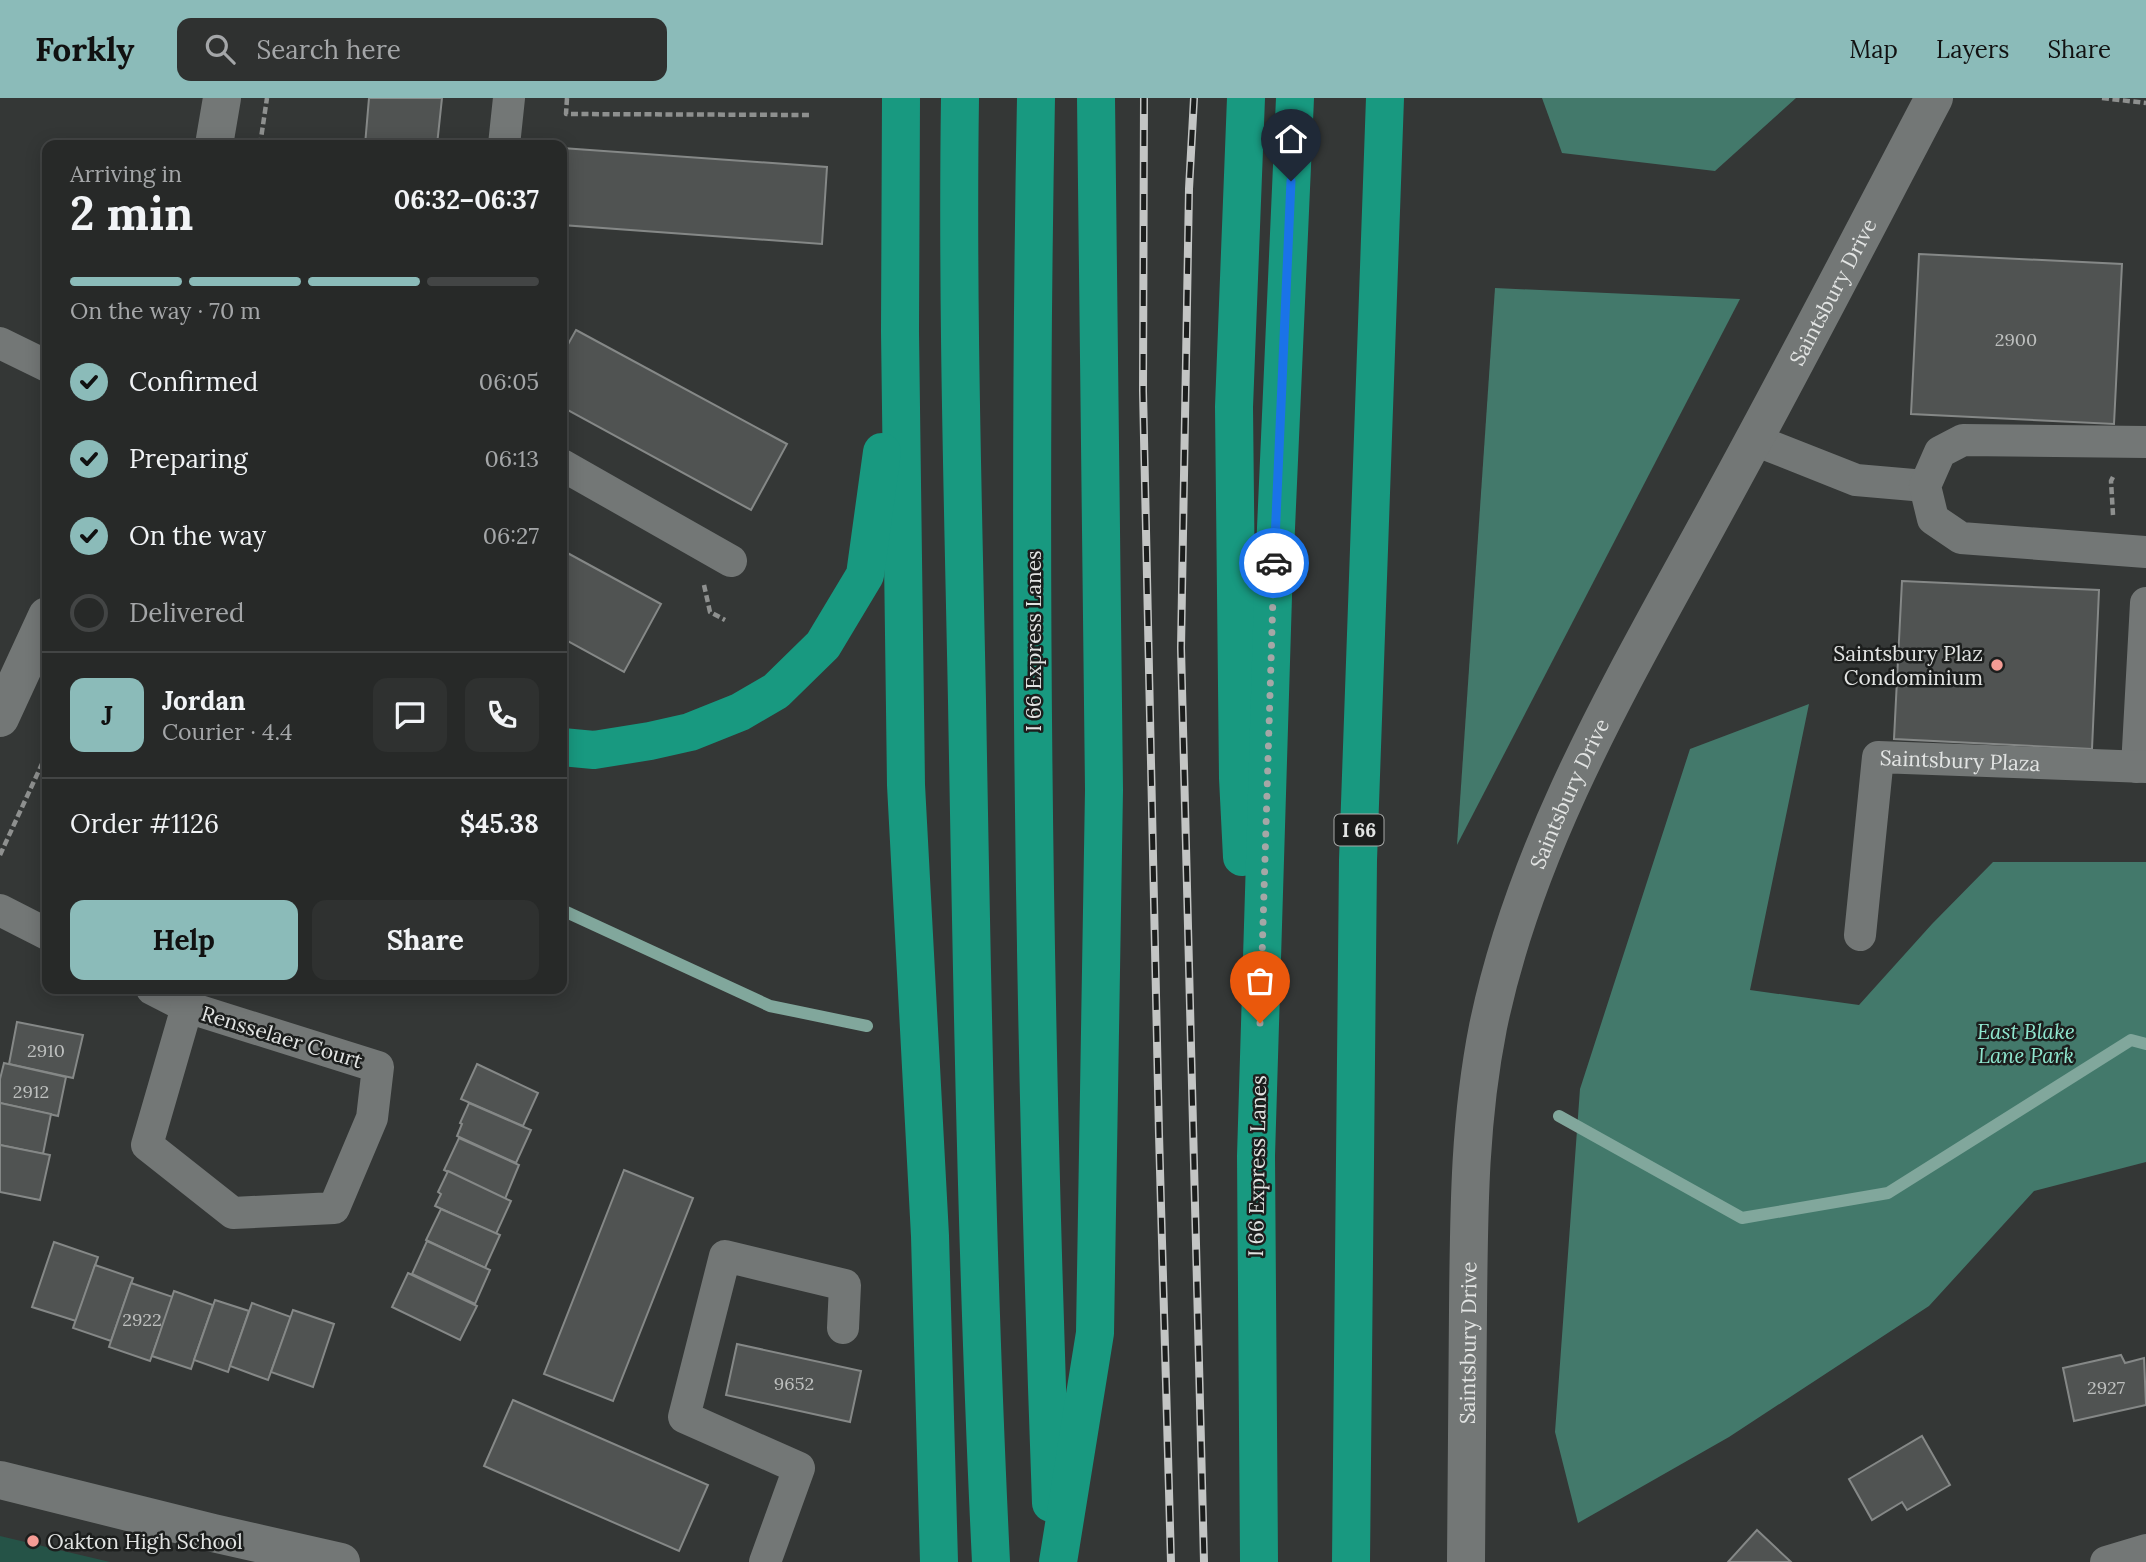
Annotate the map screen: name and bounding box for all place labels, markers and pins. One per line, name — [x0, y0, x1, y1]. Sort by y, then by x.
pin — [1261, 109, 1321, 181]
place label: Saintsbury Plaz Condominium — [1833, 640, 1983, 691]
marker: Saintsbury Plaz Condominium — [1989, 657, 2005, 673]
pin — [1230, 951, 1290, 1023]
place label: Oakton High School — [47, 1528, 243, 1555]
marker: Oakton High School — [25, 1533, 41, 1549]

